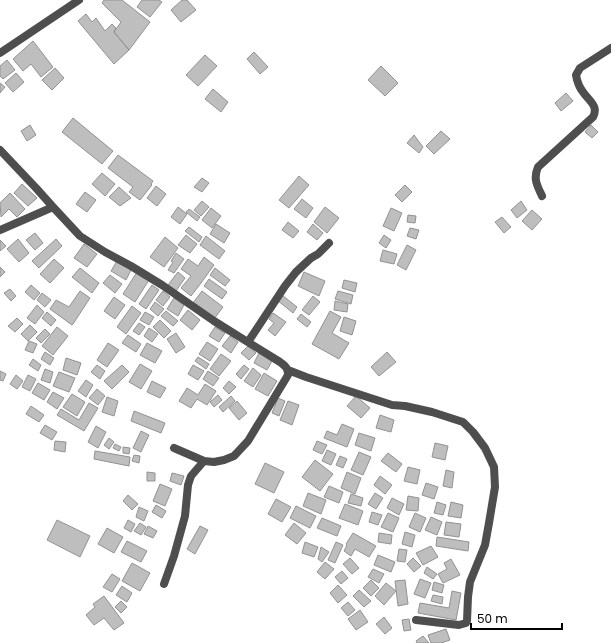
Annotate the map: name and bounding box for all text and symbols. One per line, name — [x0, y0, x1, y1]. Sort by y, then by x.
scale bar — [471, 605, 562, 631]
text: 50 m — [477, 610, 508, 627]

